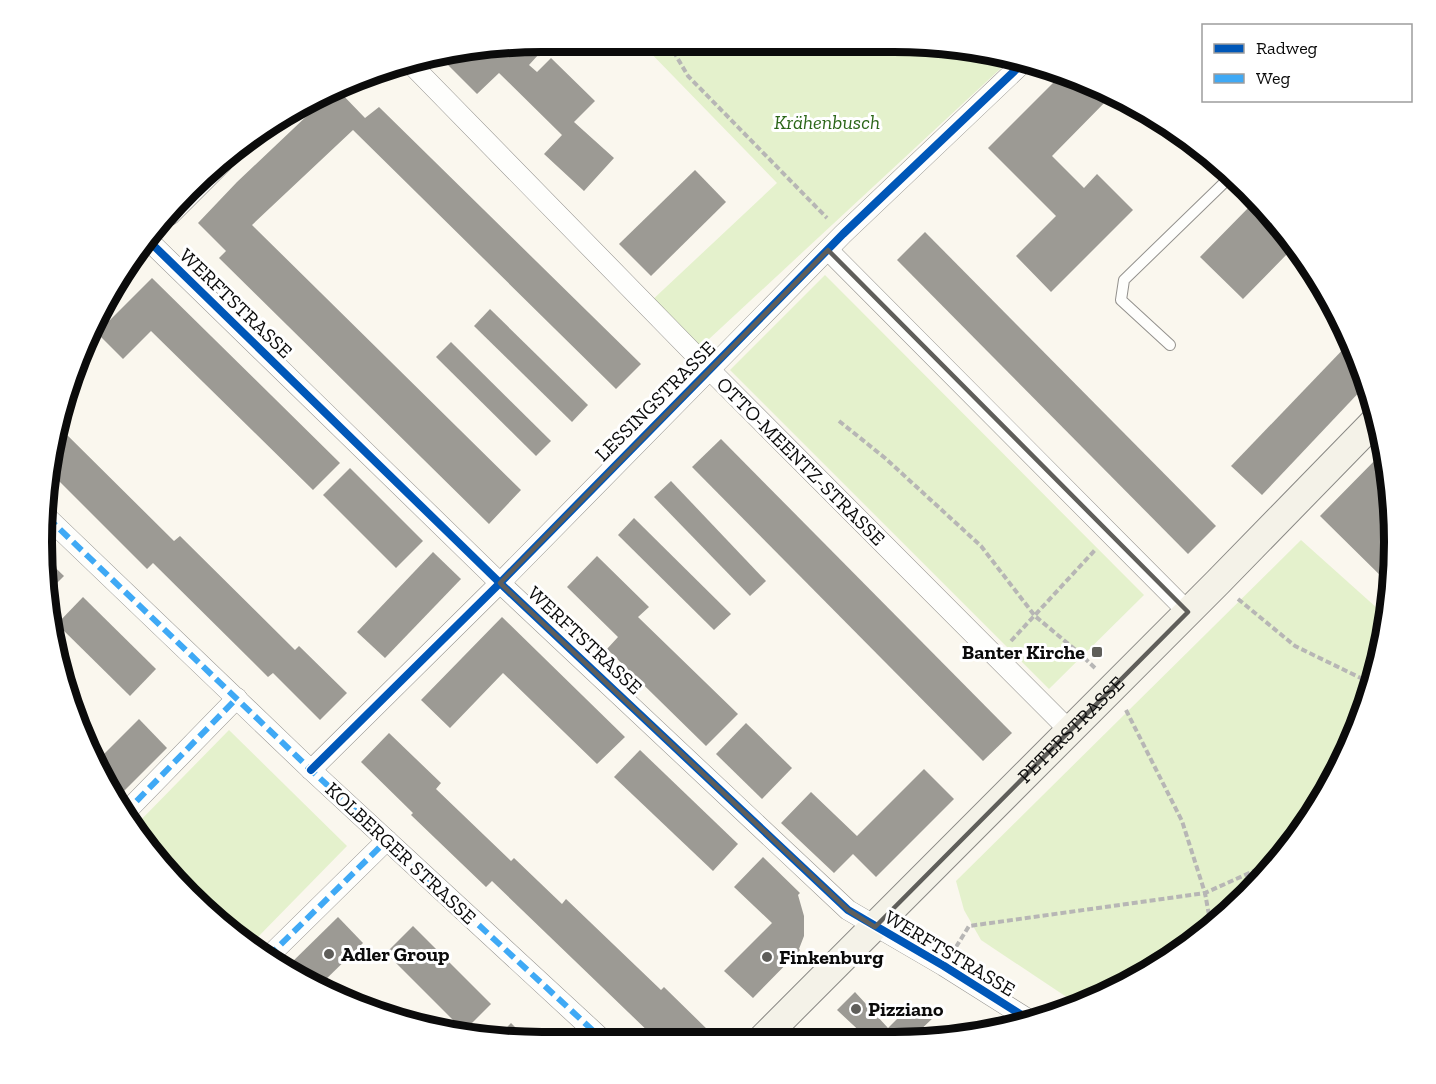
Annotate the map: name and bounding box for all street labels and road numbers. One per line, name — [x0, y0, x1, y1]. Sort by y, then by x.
street label: WERFTSTRASSE — [175, 243, 297, 363]
street label: LESSINGSTRASSE — [590, 336, 720, 466]
street label: OTTO-MEENTZ-STRASSE — [712, 372, 890, 550]
street label: WERFTSTRASSE — [523, 581, 647, 699]
street label: PETERSTRASSE — [1013, 671, 1129, 788]
street label: KOLBERGER STRASSE — [321, 777, 481, 929]
street label: WERFTSTRASSE — [880, 905, 1020, 1001]

